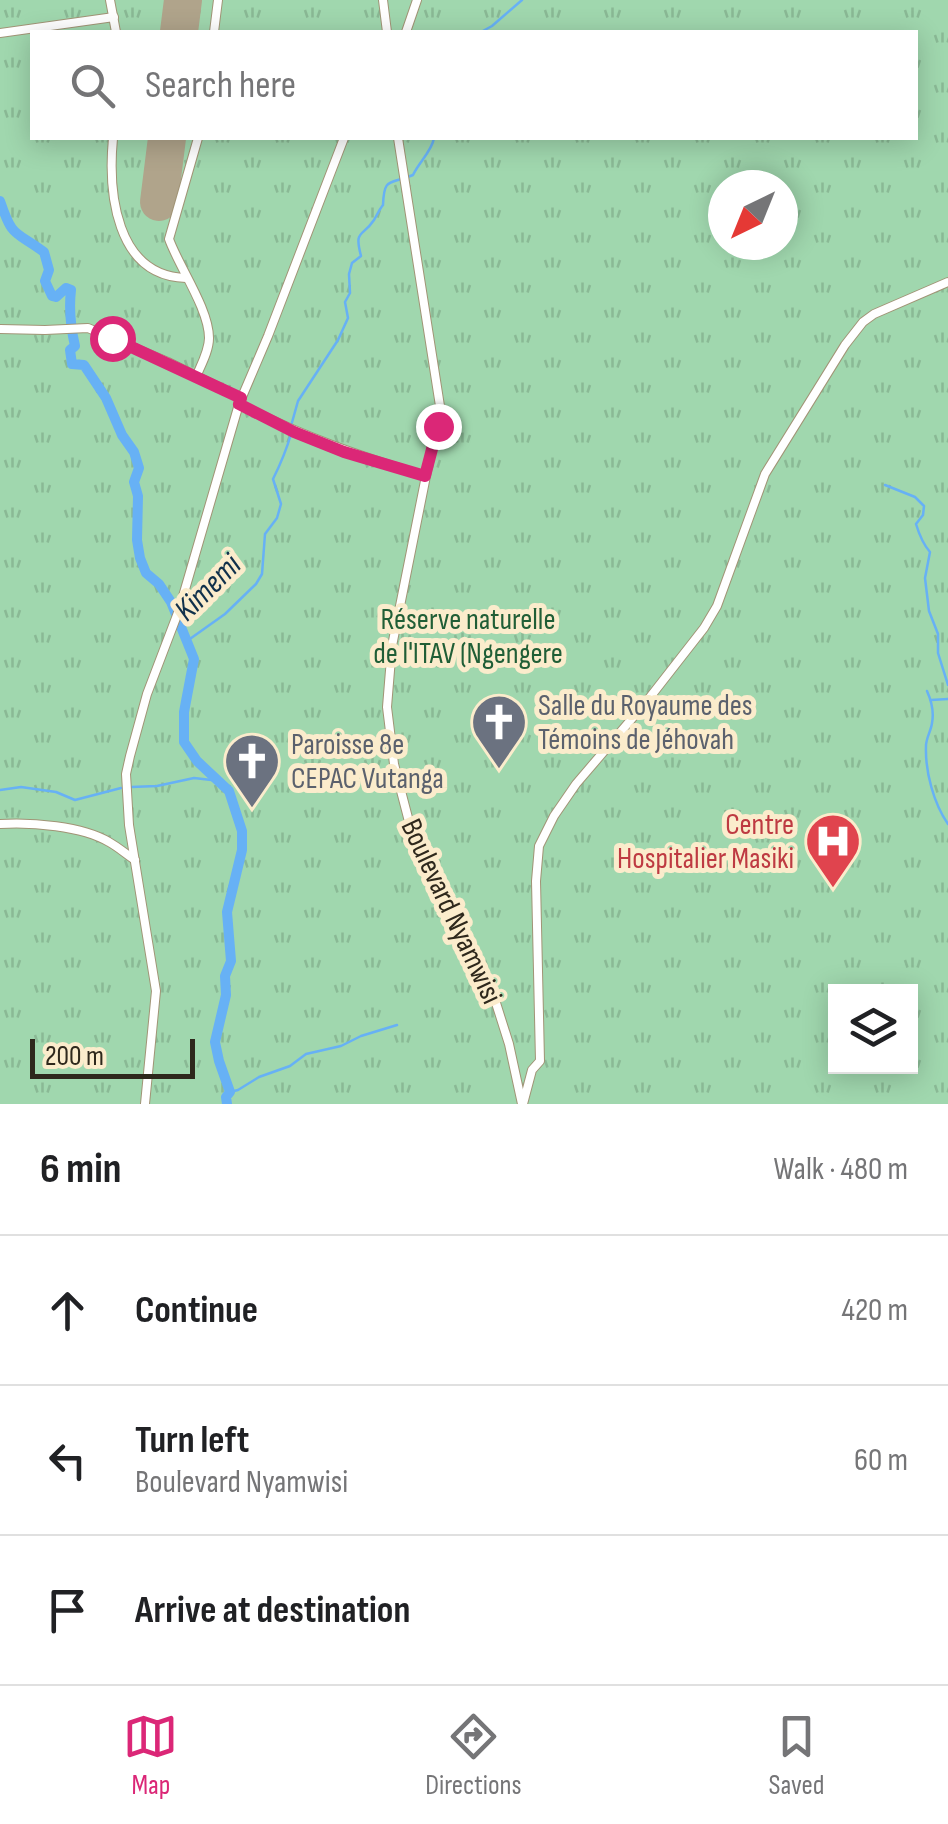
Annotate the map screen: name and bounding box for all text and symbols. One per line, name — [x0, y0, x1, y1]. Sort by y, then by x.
search box — [30, 30, 918, 140]
icon: search — [65, 58, 120, 113]
text: Search here — [145, 63, 296, 108]
north arrow — [708, 170, 798, 260]
route start — [90, 316, 136, 362]
route end — [416, 404, 462, 450]
water label: Kimemi — [166, 546, 250, 630]
park label: Réserve naturelle de l'ITAV (Ngengere — [373, 602, 563, 672]
place label: Salle du Royaume des Témoins de Jéhovah — [538, 688, 753, 758]
church icon: Salle du Royaume des Témoins de Jéhovah — [469, 692, 529, 771]
place label: Paroisse 8e CEPAC Vutanga — [291, 727, 444, 797]
church icon: Paroisse 8e CEPAC Vutanga — [222, 731, 282, 810]
place label: Centre Hospitalier Masiki — [617, 807, 794, 877]
hospital icon: Centre Hospitalier Masiki — [803, 811, 863, 890]
street label: Boulevard Nyamwisi — [393, 813, 510, 1010]
map controls — [828, 984, 918, 1074]
button: layers — [828, 984, 918, 1074]
scale bar — [30, 1034, 195, 1078]
text: 200 m — [45, 1040, 104, 1073]
text: 6 min — [40, 1144, 121, 1195]
text: Walk · 480 m — [774, 1150, 908, 1189]
icon: ahead — [40, 1283, 95, 1338]
text: Continue — [135, 1288, 258, 1333]
text: 420 m — [841, 1291, 908, 1330]
text: Turn left — [135, 1418, 249, 1463]
icon: left — [40, 1433, 95, 1488]
text: 60 m — [854, 1441, 908, 1480]
text: Boulevard Nyamwisi — [135, 1463, 348, 1502]
icon: arrive — [40, 1583, 95, 1638]
text: Arrive at destination — [135, 1588, 410, 1633]
tab: Map — [123, 1709, 178, 1802]
tab: Directions — [425, 1709, 522, 1802]
tab: Saved — [768, 1709, 825, 1802]

